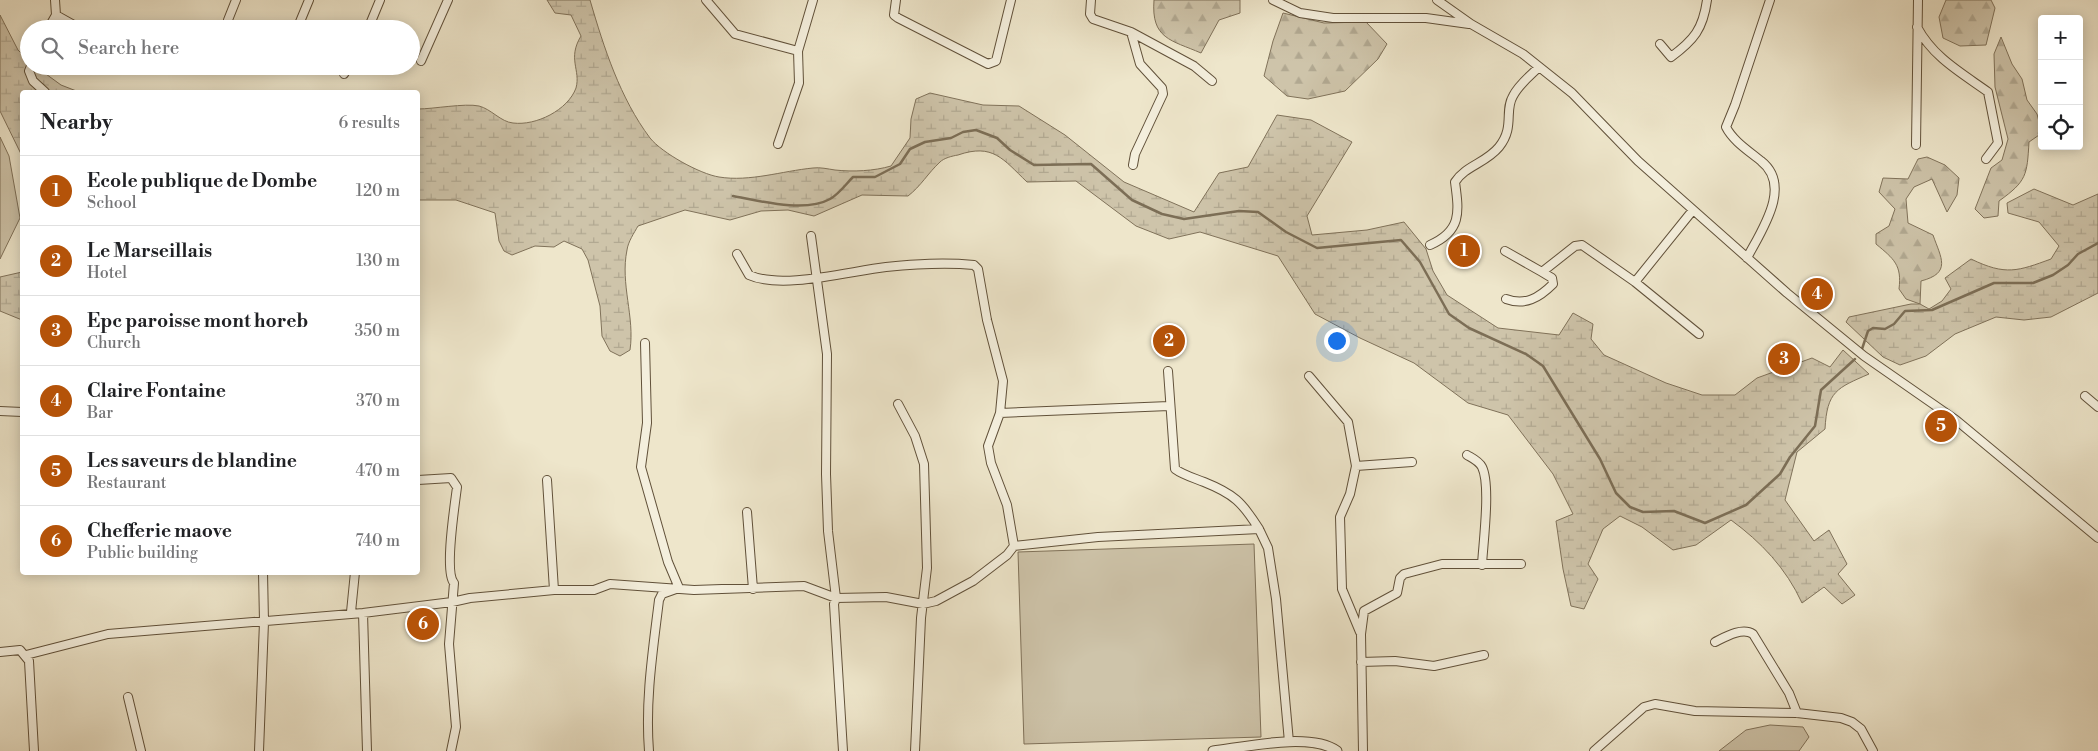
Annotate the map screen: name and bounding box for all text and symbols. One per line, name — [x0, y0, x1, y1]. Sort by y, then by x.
map controls — [2038, 15, 2083, 150]
button: + — [2038, 15, 2083, 60]
search box — [20, 20, 420, 75]
icon: search — [38, 34, 66, 62]
text: Search here — [78, 36, 179, 60]
button: − — [2038, 60, 2083, 105]
button: locate — [2038, 105, 2083, 150]
text: Nearby — [40, 110, 113, 136]
text: 6 results — [339, 113, 400, 133]
text: Ecole publique de Dombe — [87, 169, 317, 193]
text: 1 — [52, 181, 60, 201]
text: 120 m — [356, 181, 400, 201]
text: School — [87, 193, 136, 213]
pin: 1 — [1448, 232, 1480, 270]
text: Le Marseillais — [87, 239, 212, 263]
text: 2 — [51, 251, 61, 271]
text: 130 m — [356, 251, 400, 271]
text: Hotel — [87, 263, 127, 283]
pin: 4 — [1801, 275, 1833, 313]
text: Epc paroisse mont horeb — [87, 309, 308, 333]
text: 3 — [51, 321, 61, 341]
text: 350 m — [354, 321, 400, 341]
pin: 2 — [1153, 322, 1185, 360]
your location — [1324, 328, 1350, 354]
text: Church — [87, 333, 141, 353]
pin: 3 — [1768, 340, 1800, 378]
text: Claire Fontaine — [87, 379, 226, 403]
text: 4 — [51, 391, 61, 411]
text: 370 m — [356, 391, 400, 411]
text: Bar — [87, 403, 113, 423]
pin: 5 — [1925, 407, 1957, 445]
text: Les saveurs de blandine — [87, 449, 297, 473]
text: 5 — [51, 461, 61, 481]
text: 470 m — [356, 461, 400, 481]
text: Restaurant — [87, 473, 166, 493]
text: Chefferie maove — [87, 519, 232, 543]
text: 6 — [51, 531, 61, 551]
text: 740 m — [355, 531, 400, 551]
text: Public building — [87, 543, 198, 563]
pin: 6 — [407, 605, 439, 643]

